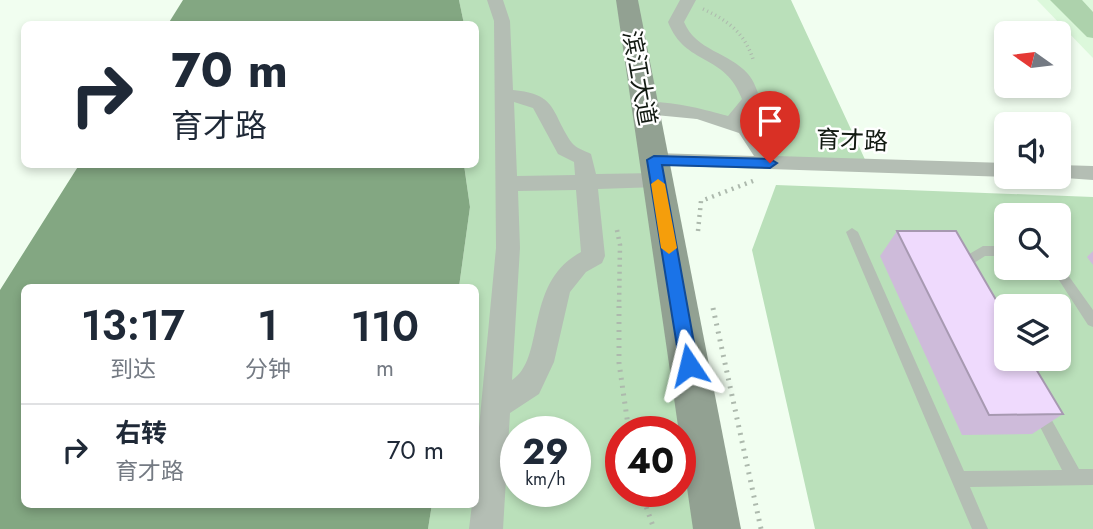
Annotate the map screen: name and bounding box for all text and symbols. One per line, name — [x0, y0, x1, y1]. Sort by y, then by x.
north arrow — [994, 21, 1071, 98]
map controls — [994, 21, 1071, 371]
street label: 滨江大道 — [614, 28, 666, 128]
text: 70 m — [171, 35, 288, 105]
icon: right — [56, 49, 147, 140]
pin — [740, 91, 800, 163]
icon: arrive — [751, 102, 789, 140]
text: 育才路 — [171, 103, 267, 149]
button: sound — [994, 112, 1071, 189]
street label: 育才路 — [815, 121, 889, 159]
button: search — [994, 203, 1071, 280]
button: layers — [994, 294, 1071, 371]
text: 13:17 — [81, 295, 185, 356]
text: 1 — [257, 295, 278, 356]
text: 110 — [351, 296, 419, 357]
position arrow — [652, 328, 726, 402]
text: m — [376, 351, 394, 385]
text: 到达 — [110, 352, 156, 386]
text: 分钟 — [245, 352, 291, 386]
text: 右转 — [115, 414, 167, 452]
speed limit sign: 40 — [605, 416, 696, 507]
text: 29 — [522, 427, 569, 477]
icon: right — [56, 431, 94, 469]
text: 70 m — [387, 431, 444, 469]
text: 育才路 — [115, 454, 184, 488]
text: km/h — [525, 466, 566, 492]

